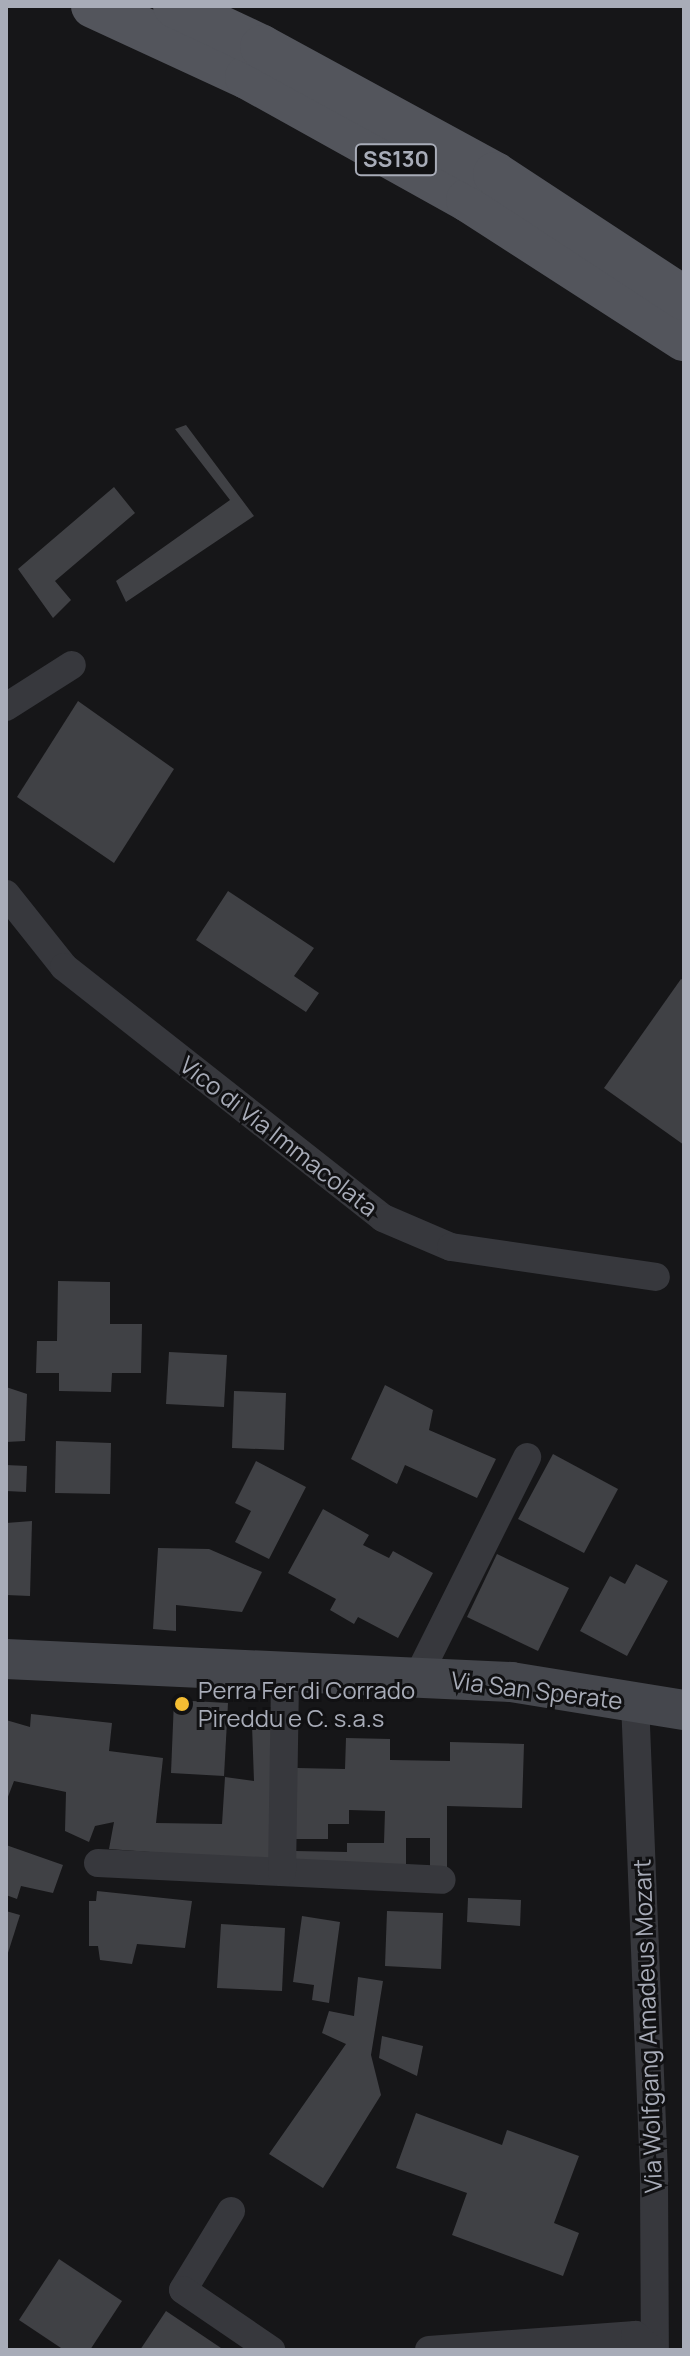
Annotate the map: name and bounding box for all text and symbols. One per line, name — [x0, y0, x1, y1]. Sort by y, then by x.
road number: SS130 — [354, 142, 438, 178]
street label: Vico di Via Immacolata — [175, 1050, 383, 1222]
street label: Via San Sperate — [450, 1665, 624, 1715]
place label: Perra Fer di Corrado Pireddu e C. s.a.s — [198, 1676, 415, 1732]
marker: Perra Fer di Corrado Pireddu e C. s.a.s — [173, 1695, 191, 1713]
street label: Via Wolfgang Amadeus Mozart — [627, 1859, 667, 2193]

